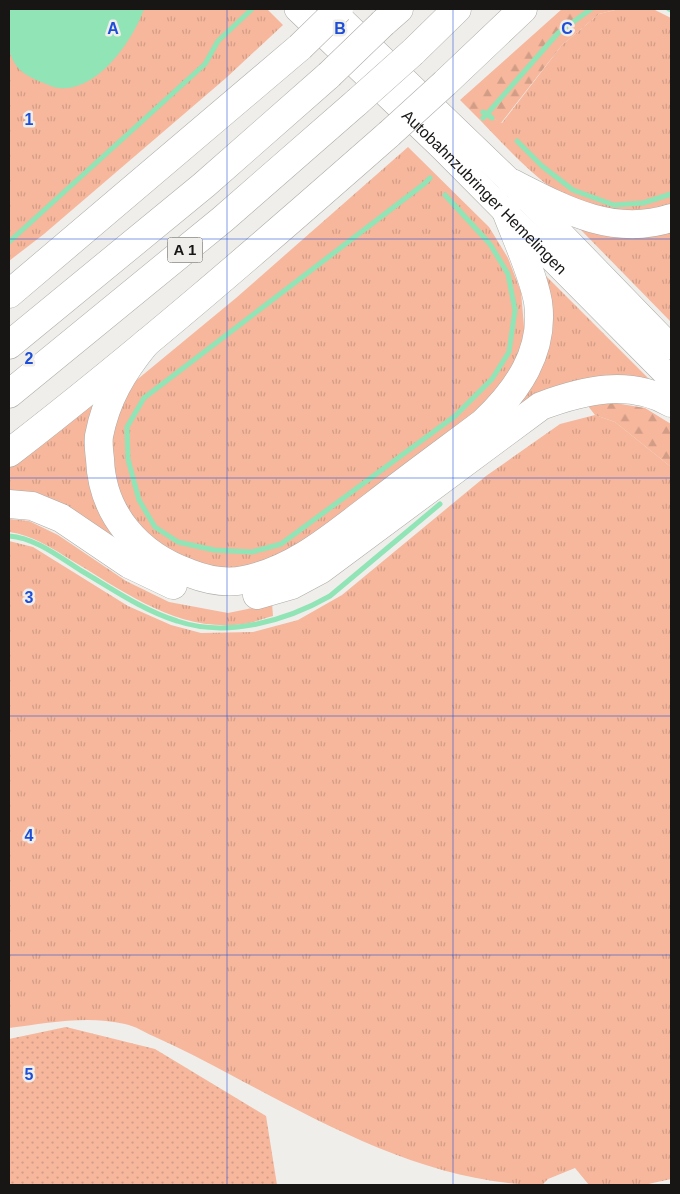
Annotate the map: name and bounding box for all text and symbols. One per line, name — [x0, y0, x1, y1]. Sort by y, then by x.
text: A — [107, 20, 119, 37]
text: B — [334, 20, 346, 37]
text: C — [561, 20, 573, 37]
street label: Autobahnzubringer Hemelingen — [399, 107, 570, 278]
text: 1 — [25, 111, 34, 128]
road number: A 1 — [168, 238, 202, 262]
text: 2 — [25, 350, 34, 367]
text: 3 — [25, 589, 34, 606]
text: 4 — [25, 827, 34, 844]
text: 5 — [25, 1066, 34, 1083]

